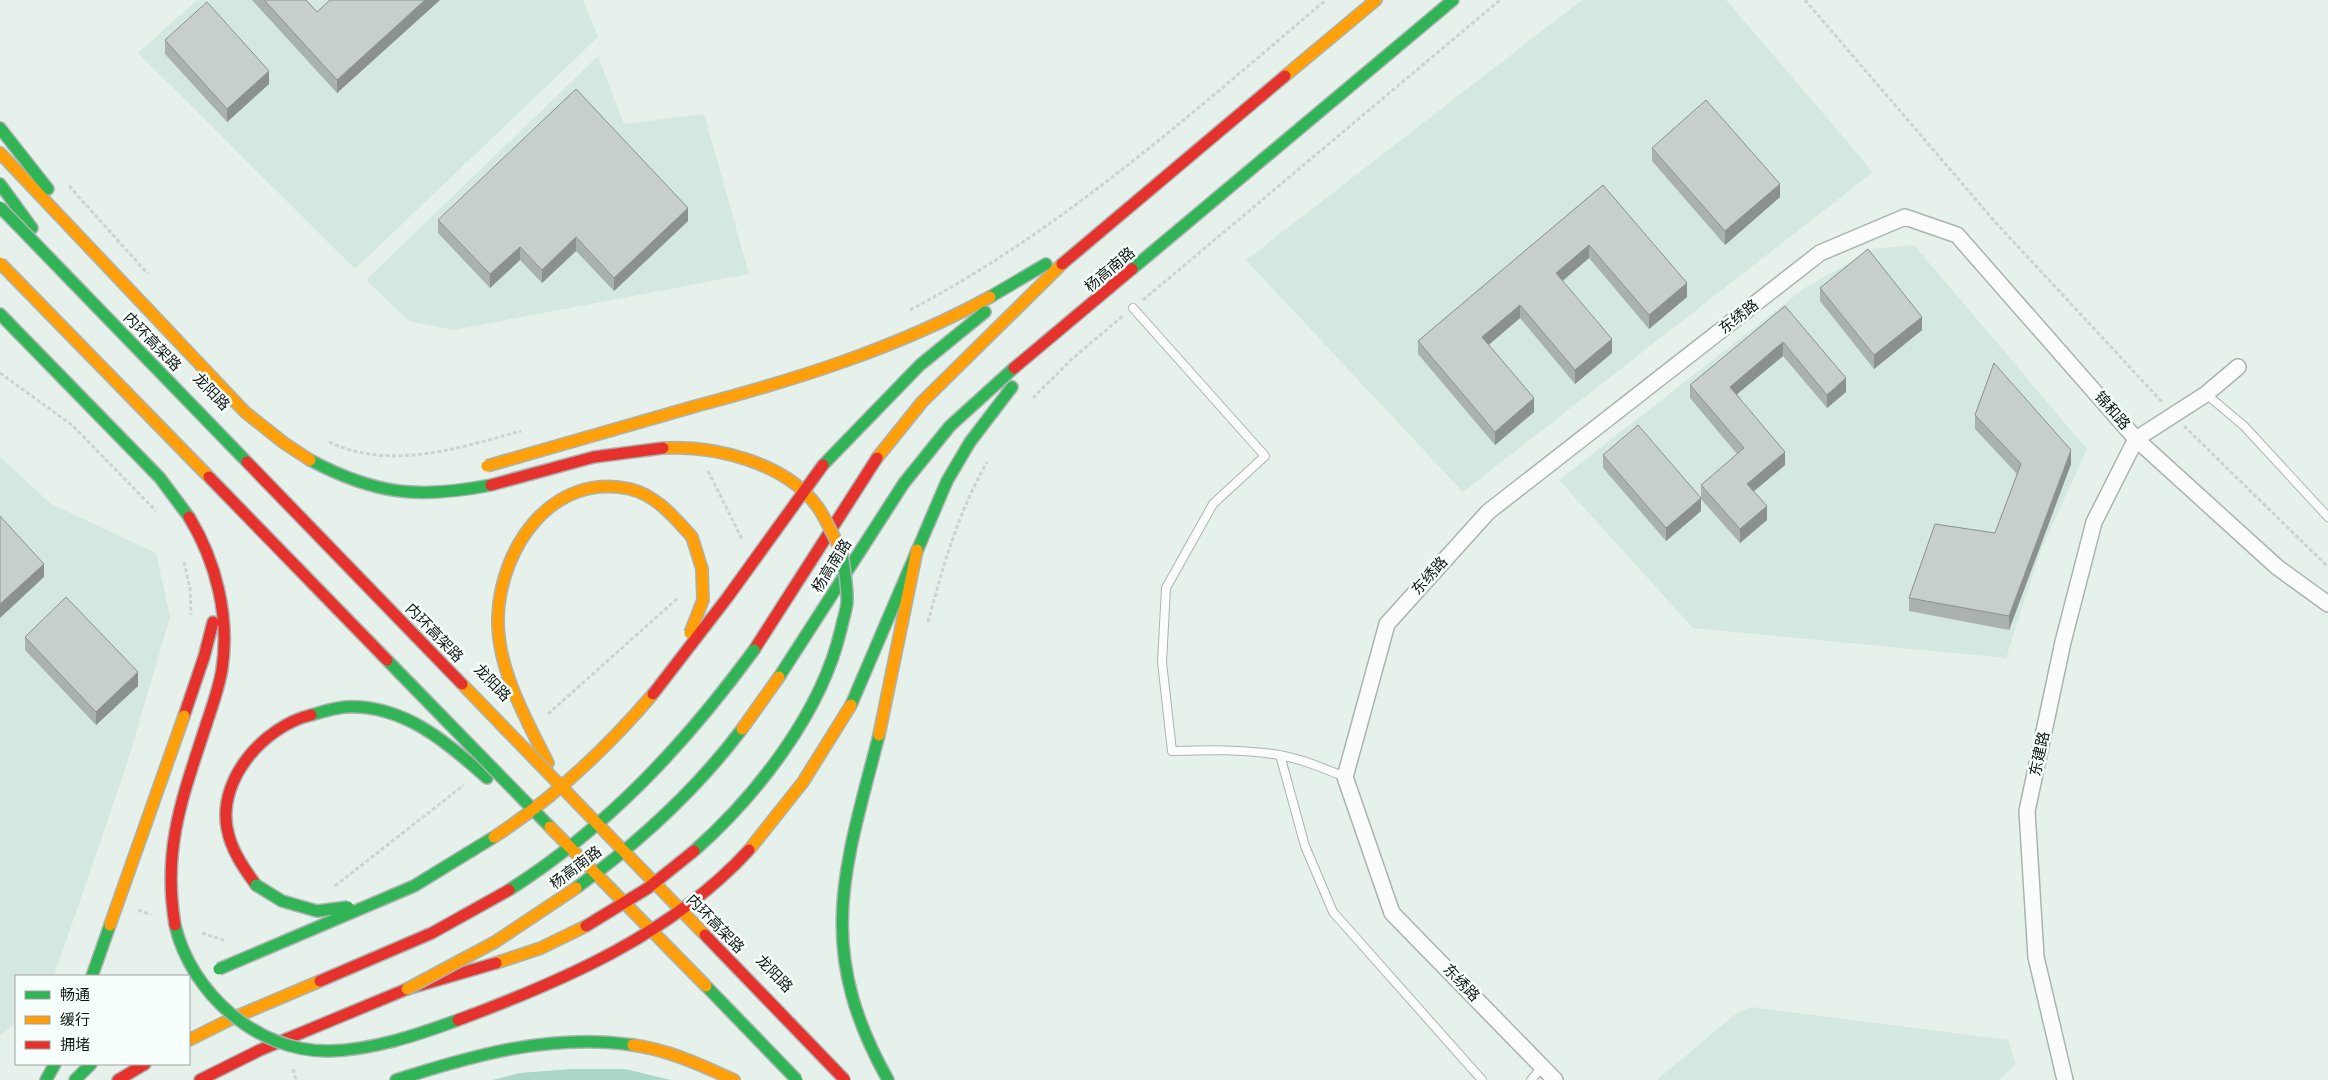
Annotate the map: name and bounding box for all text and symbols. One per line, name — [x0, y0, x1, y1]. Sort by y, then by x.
street label: 杨高南路 — [1080, 243, 1140, 297]
street label: 东绣路 — [1715, 295, 1763, 339]
street label: 内环高架路 — [118, 308, 186, 376]
street label: 龙阳路 — [188, 369, 234, 415]
street label: 锦和路 — [2089, 387, 2135, 435]
street label: 杨高南路 — [807, 535, 857, 597]
street label: 东绣路 — [1407, 552, 1453, 600]
street label: 内环高架路 — [400, 599, 468, 667]
street label: 龙阳路 — [469, 660, 515, 706]
street label: 东建路 — [2025, 730, 2055, 778]
street label: 杨高南路 — [546, 842, 606, 894]
street label: 内环高架路 — [681, 890, 749, 958]
street label: 龙阳路 — [751, 951, 797, 997]
street label: 东绣路 — [1438, 960, 1484, 1006]
legend — [15, 975, 190, 1065]
text: 畅通 — [60, 985, 90, 1006]
text: 缓行 — [60, 1010, 90, 1031]
text: 拥堵 — [60, 1035, 90, 1056]

